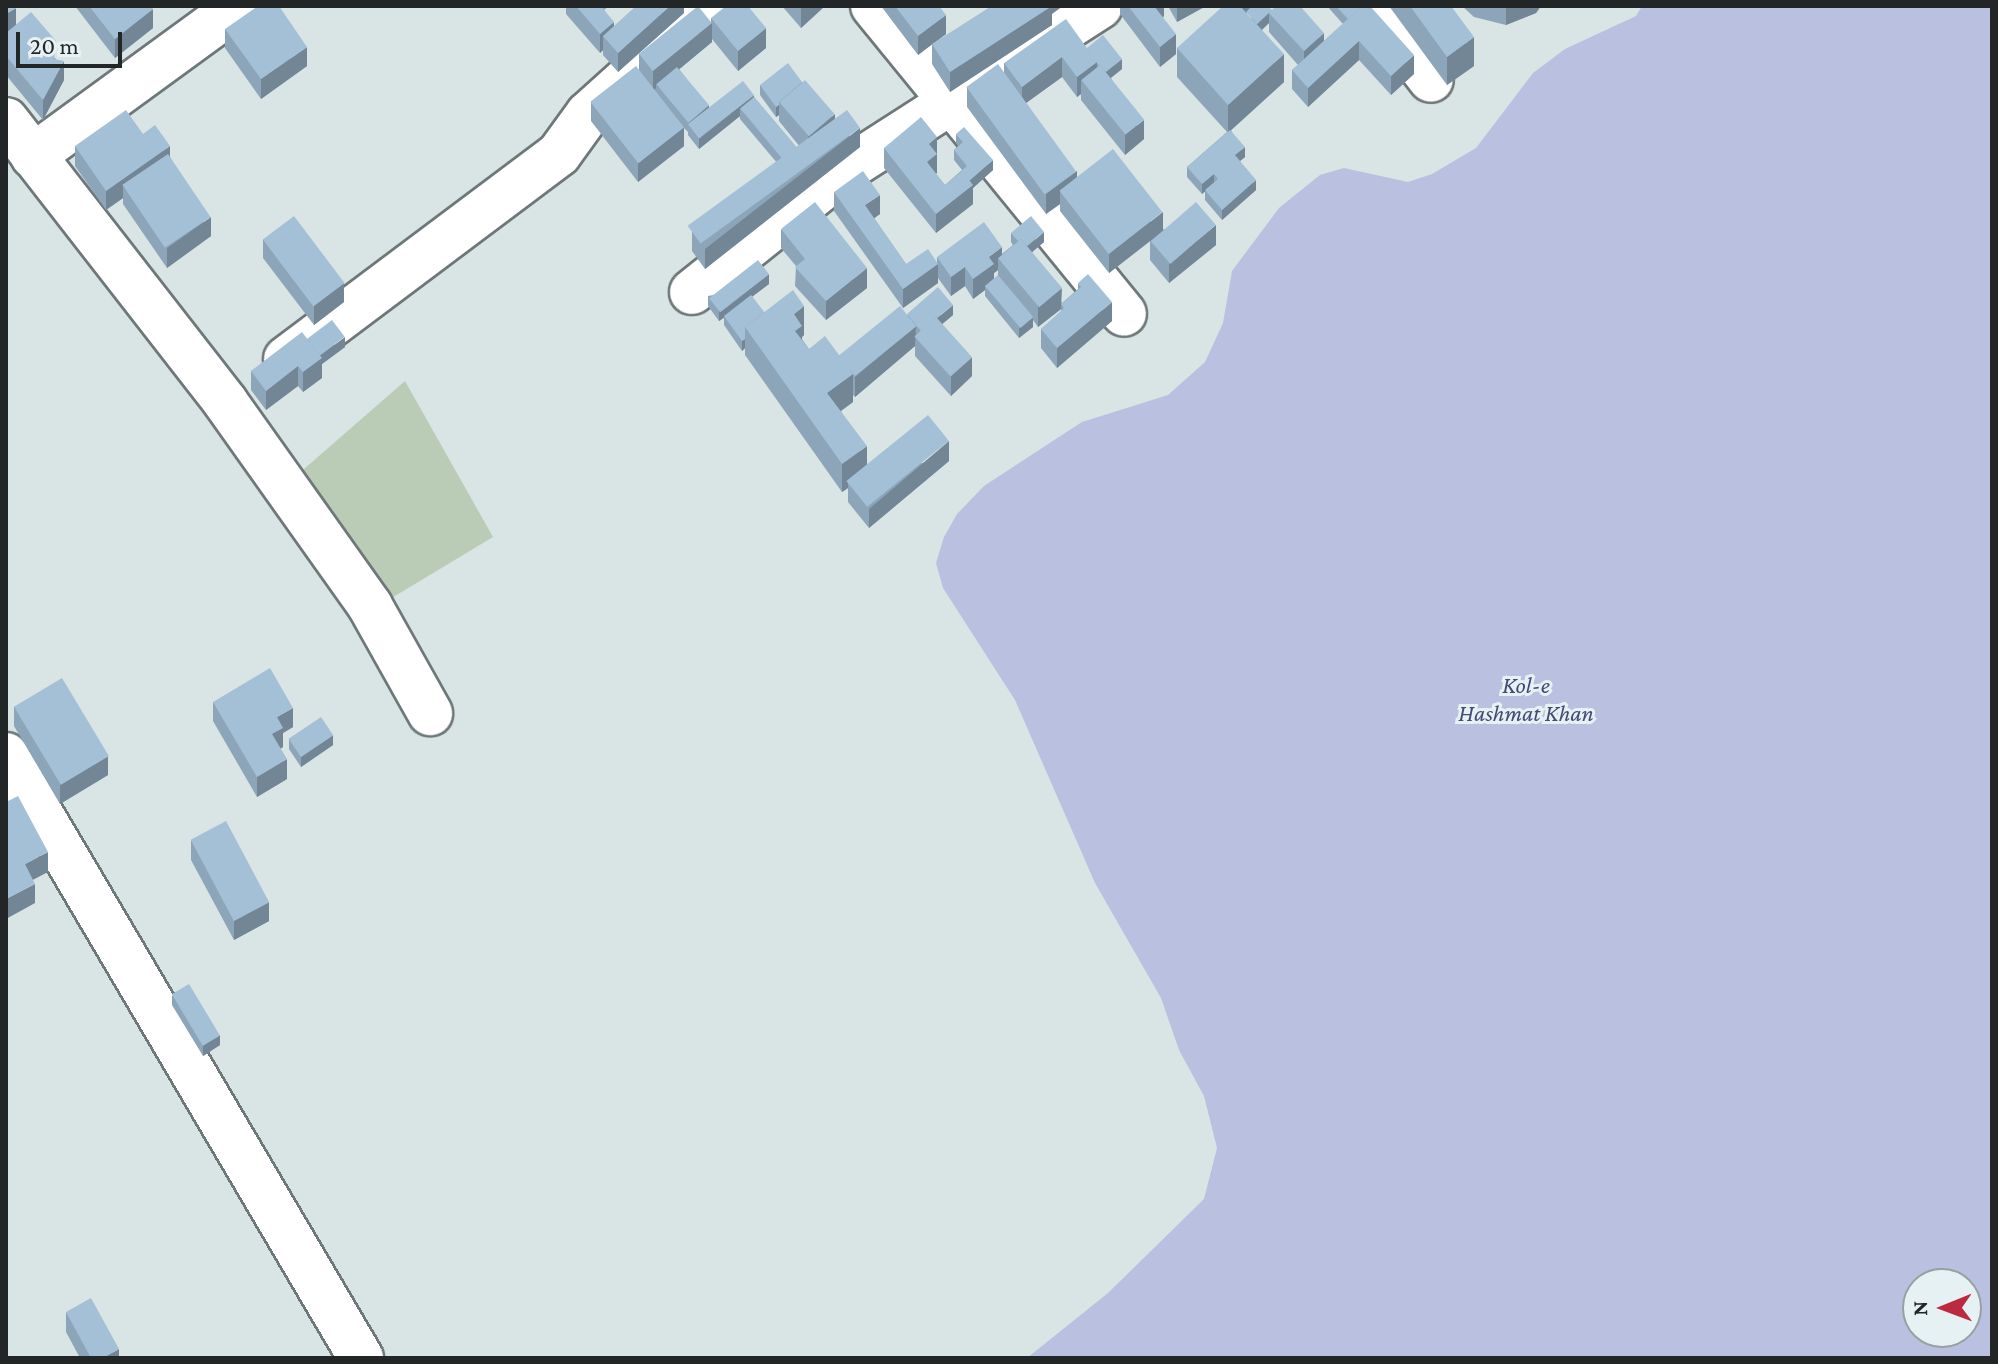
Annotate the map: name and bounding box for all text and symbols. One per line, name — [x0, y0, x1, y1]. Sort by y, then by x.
scale bar — [20, 16, 126, 66]
text: 20 m — [30, 32, 79, 59]
water label: Kol-e Hashmat Khan — [1458, 671, 1594, 727]
north arrow — [1902, 1268, 1982, 1348]
text: N — [1907, 1301, 1932, 1316]

